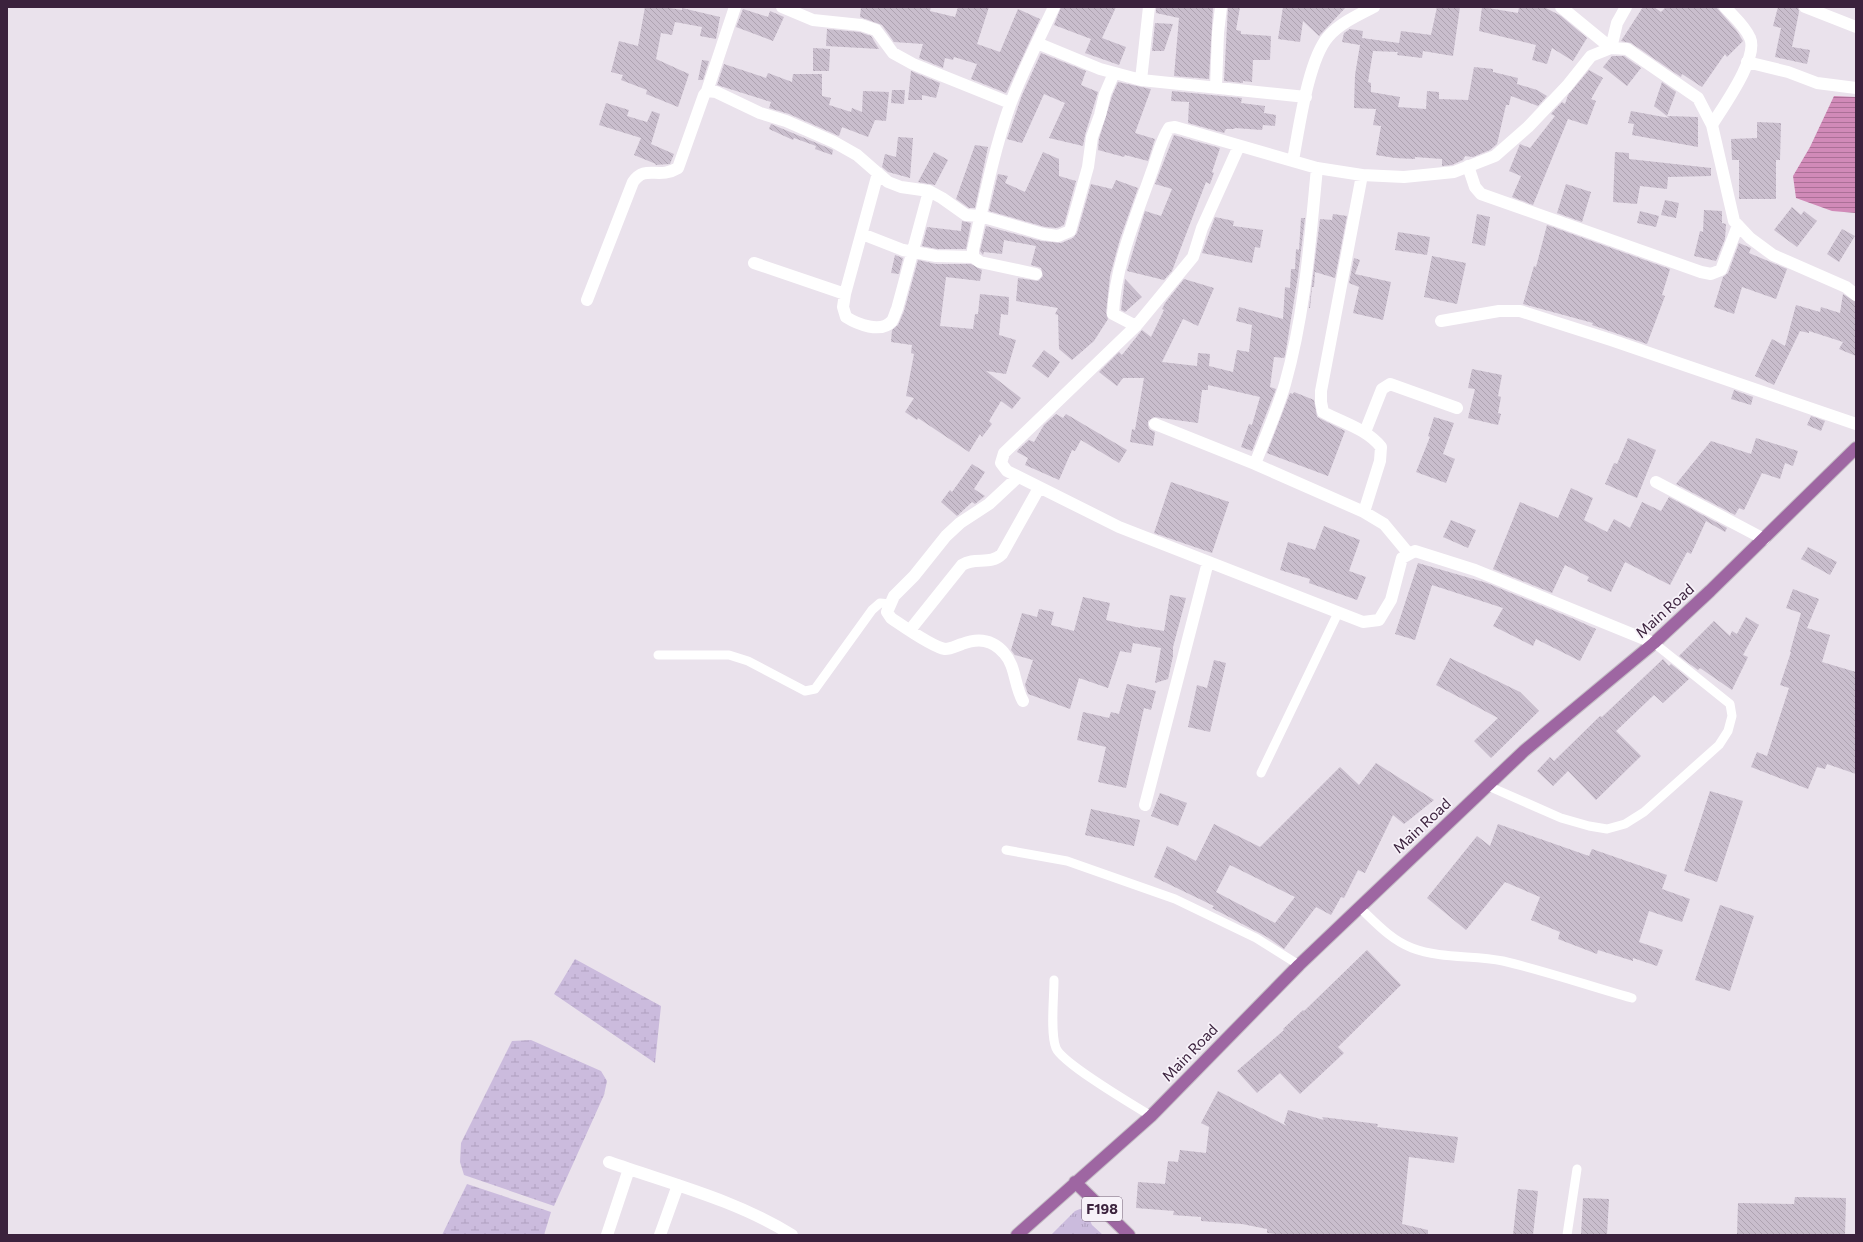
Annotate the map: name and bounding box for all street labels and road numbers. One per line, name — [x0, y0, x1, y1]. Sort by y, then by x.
street label: Main Road — [1631, 579, 1697, 641]
street label: Main Road — [1389, 794, 1454, 857]
street label: Main Road — [1158, 1020, 1221, 1085]
road number: F198 — [1082, 1197, 1122, 1221]

